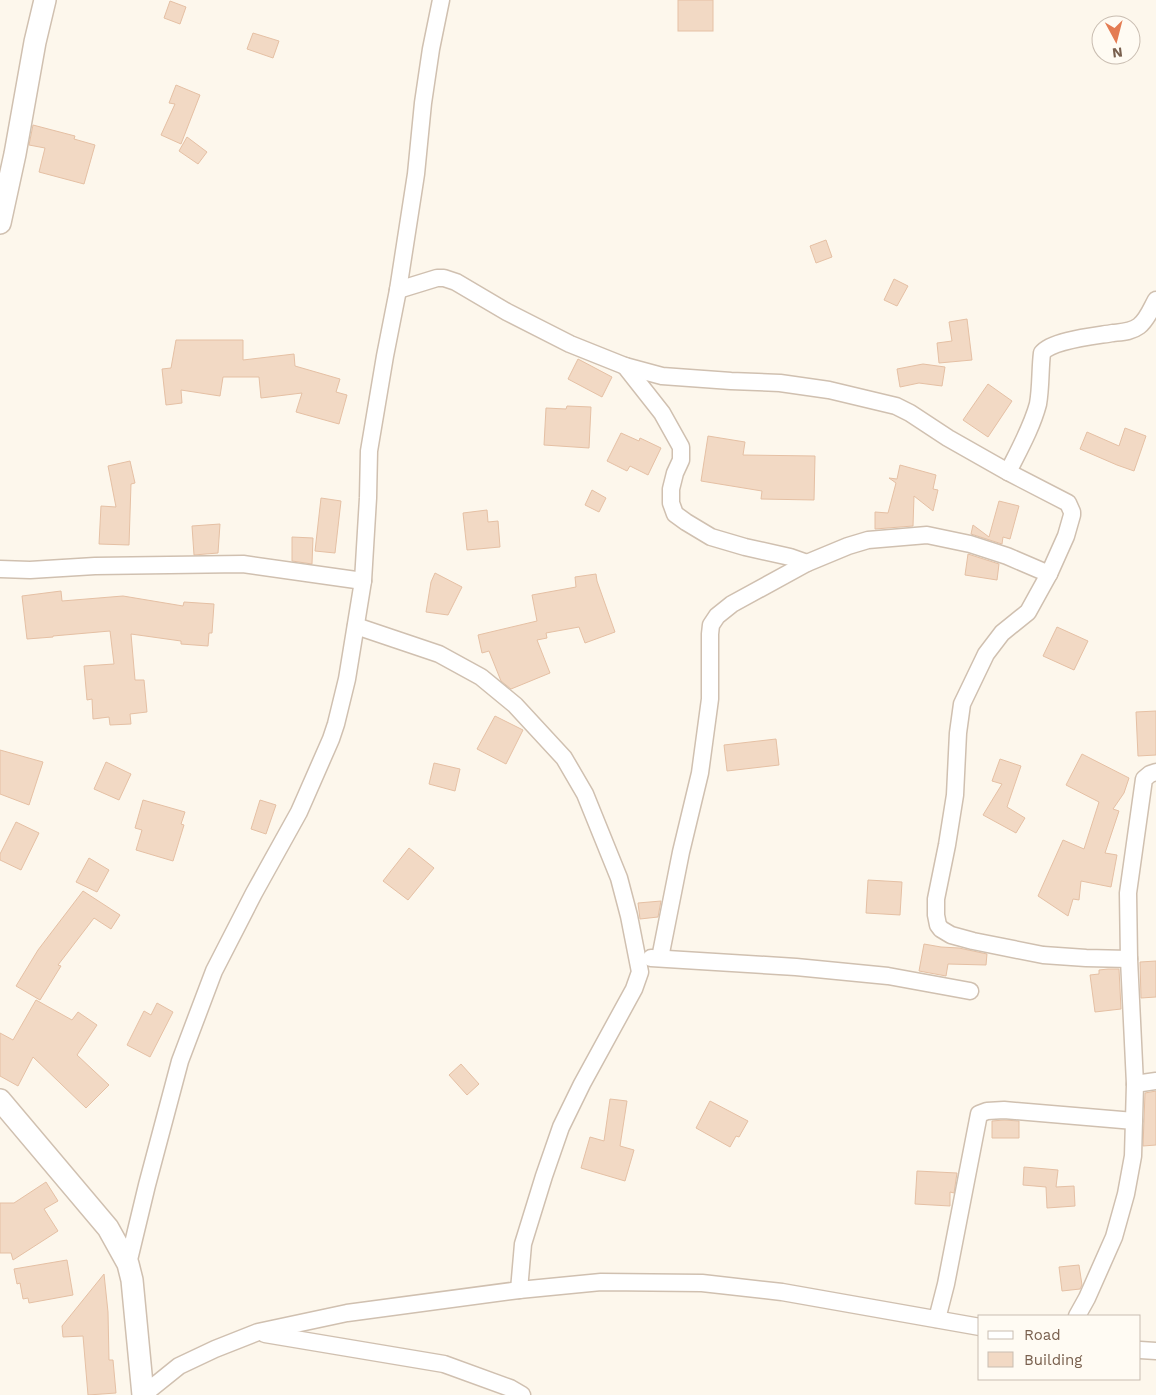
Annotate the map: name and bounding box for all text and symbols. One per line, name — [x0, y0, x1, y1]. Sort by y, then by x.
north arrow — [1091, 15, 1141, 65]
text: N — [1111, 44, 1124, 61]
legend — [978, 1315, 1141, 1380]
text: Road — [1024, 1326, 1061, 1344]
text: Building — [1024, 1351, 1082, 1369]

